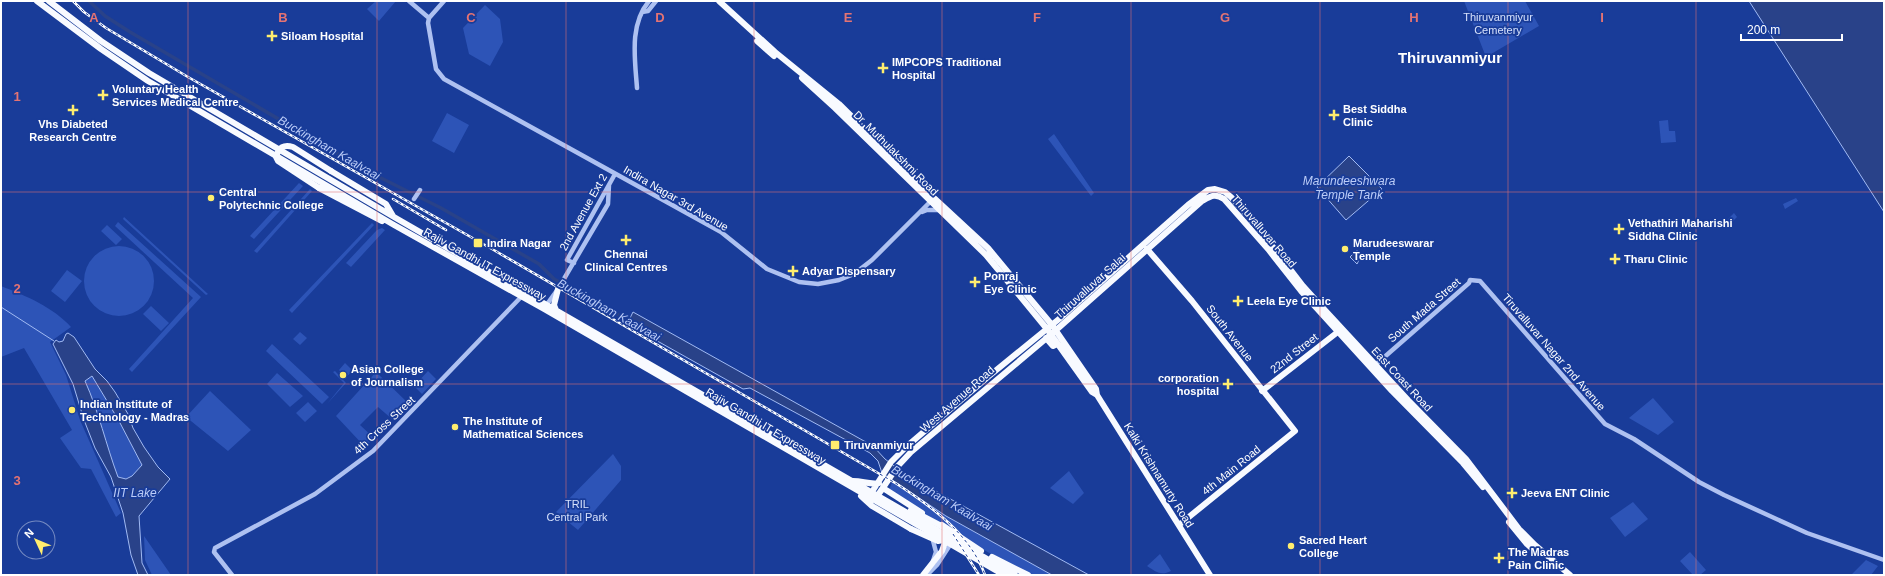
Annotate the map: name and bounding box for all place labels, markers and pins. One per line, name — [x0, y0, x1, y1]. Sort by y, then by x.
marker: Siloam Hospital — [266, 30, 278, 42]
place label: Siloam Hospital — [281, 30, 364, 42]
place label: IMPCOPS Traditional Hospital — [892, 56, 1001, 81]
marker: IMPCOPS Traditional Hospital — [877, 62, 889, 74]
place label: Voluntary Health Services Medical Centre — [112, 83, 239, 108]
marker: Voluntary Health Services Medical Centre — [97, 89, 109, 101]
place label: Best Siddha Clinic — [1343, 103, 1407, 128]
marker: Vhs Diabeted Research Centre — [67, 104, 79, 116]
marker: Best Siddha Clinic — [1328, 109, 1340, 121]
place label: Vhs Diabeted Research Centre — [29, 118, 117, 143]
place label: Central Polytechnic College — [219, 186, 324, 211]
marker: Central Polytechnic College — [206, 193, 216, 203]
place label: Vethathiri Maharishi Siddha Clinic — [1628, 217, 1733, 242]
marker: Vethathiri Maharishi Siddha Clinic — [1613, 223, 1625, 235]
marker: Chennai Clinical Centres — [620, 234, 632, 246]
marker: Indira Nagar — [472, 237, 484, 249]
place label: Indira Nagar — [487, 237, 552, 249]
place label: Marudeeswarar Temple — [1353, 237, 1434, 262]
marker: Marudeeswarar Temple — [1340, 244, 1350, 254]
place label: Chennai Clinical Centres — [584, 248, 668, 273]
marker: Tharu Clinic — [1609, 253, 1621, 265]
place label: Tharu Clinic — [1624, 253, 1688, 265]
marker: Adyar Dispensary — [787, 265, 799, 277]
place label: Adyar Dispensary — [802, 265, 896, 277]
place label: Ponraj Eye Clinic — [984, 270, 1037, 295]
marker: Ponraj Eye Clinic — [969, 276, 981, 288]
marker: Leela Eye Clinic — [1232, 295, 1244, 307]
place label: Leela Eye Clinic — [1247, 295, 1331, 307]
place label: Asian College of Journalism — [351, 363, 424, 388]
marker: Asian College of Journalism — [338, 370, 348, 380]
place label: corporation hospital — [1158, 372, 1219, 397]
marker: corporation hospital — [1222, 378, 1234, 390]
place label: Indian Institute of Technology - Madras — [80, 398, 189, 423]
marker: Indian Institute of Technology - Madras — [67, 405, 77, 415]
place label: The Institute of Mathematical Sciences — [463, 415, 583, 440]
marker: The Institute of Mathematical Sciences — [450, 422, 460, 432]
marker: Tiruvanmiyur — [829, 439, 841, 451]
place label: Tiruvanmiyur — [844, 439, 914, 451]
marker: Jeeva ENT Clinic — [1506, 487, 1518, 499]
place label: Jeeva ENT Clinic — [1521, 487, 1610, 499]
place label: Sacred Heart College — [1299, 534, 1367, 559]
marker: Sacred Heart College — [1286, 541, 1296, 551]
place label: The Madras Pain Clinic — [1508, 546, 1569, 571]
marker: The Madras Pain Clinic — [1493, 552, 1505, 564]

